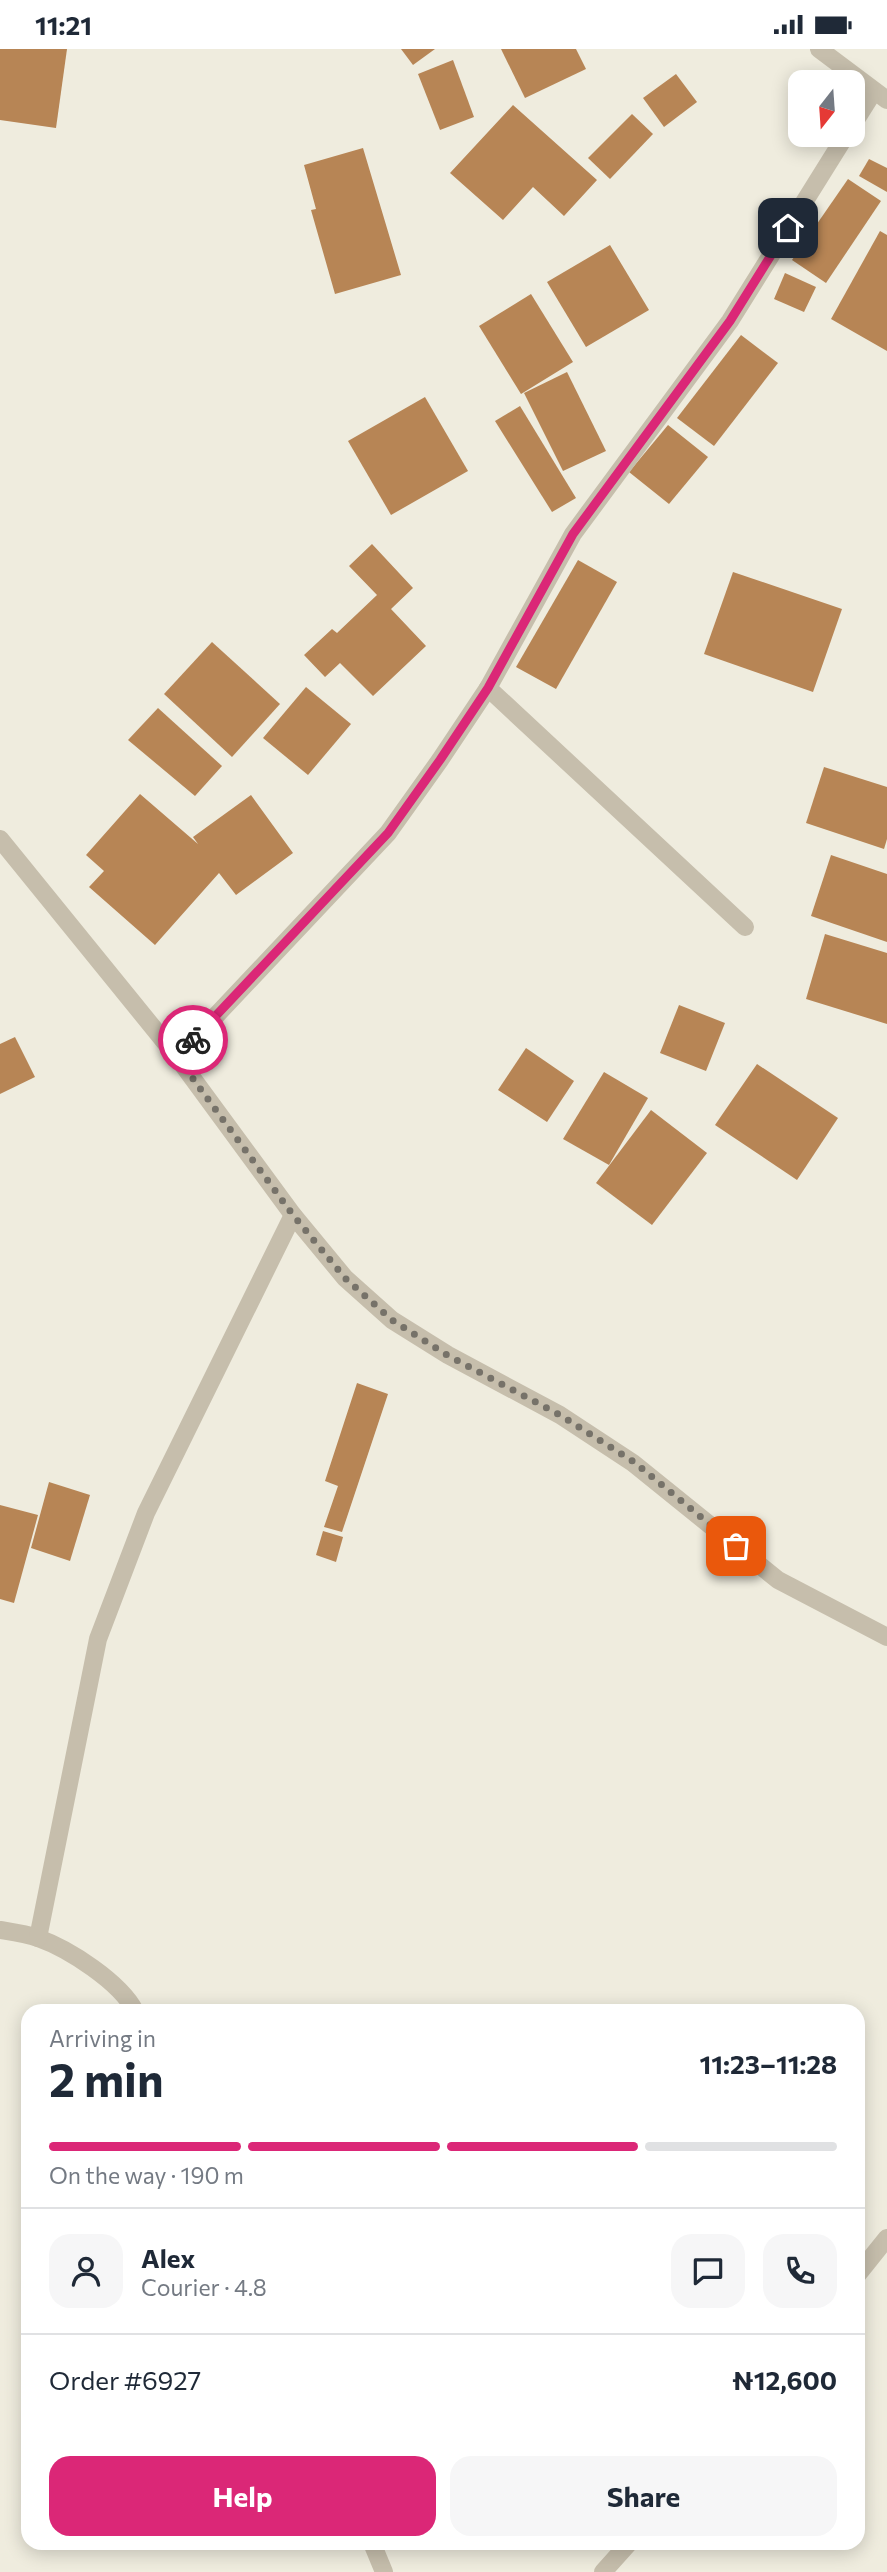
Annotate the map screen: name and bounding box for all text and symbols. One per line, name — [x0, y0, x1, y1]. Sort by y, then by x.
text: 11:21 — [35, 9, 92, 40]
north arrow — [788, 70, 864, 147]
map controls — [788, 70, 865, 147]
pin — [758, 198, 818, 258]
icon: home — [769, 209, 807, 247]
courier — [158, 1005, 228, 1075]
icon: bike — [174, 1021, 212, 1059]
pin — [706, 1516, 766, 1576]
icon: bag — [717, 1527, 755, 1565]
text: Arriving in — [49, 2024, 156, 2052]
text: 11:23–11:28 — [700, 2048, 837, 2079]
text: 2 min — [49, 2050, 164, 2106]
text: On the way · 190 m — [49, 2161, 244, 2189]
button: person — [49, 2234, 123, 2308]
button: chat — [671, 2234, 745, 2308]
button: phone — [763, 2234, 837, 2308]
text: Alex — [141, 2242, 195, 2273]
text: Courier · 4.8 — [141, 2273, 267, 2301]
text: Order #6927 — [49, 2364, 201, 2395]
text: ₦12,600 — [732, 2364, 837, 2395]
button: Help — [49, 2456, 436, 2536]
button: Share — [450, 2456, 837, 2536]

